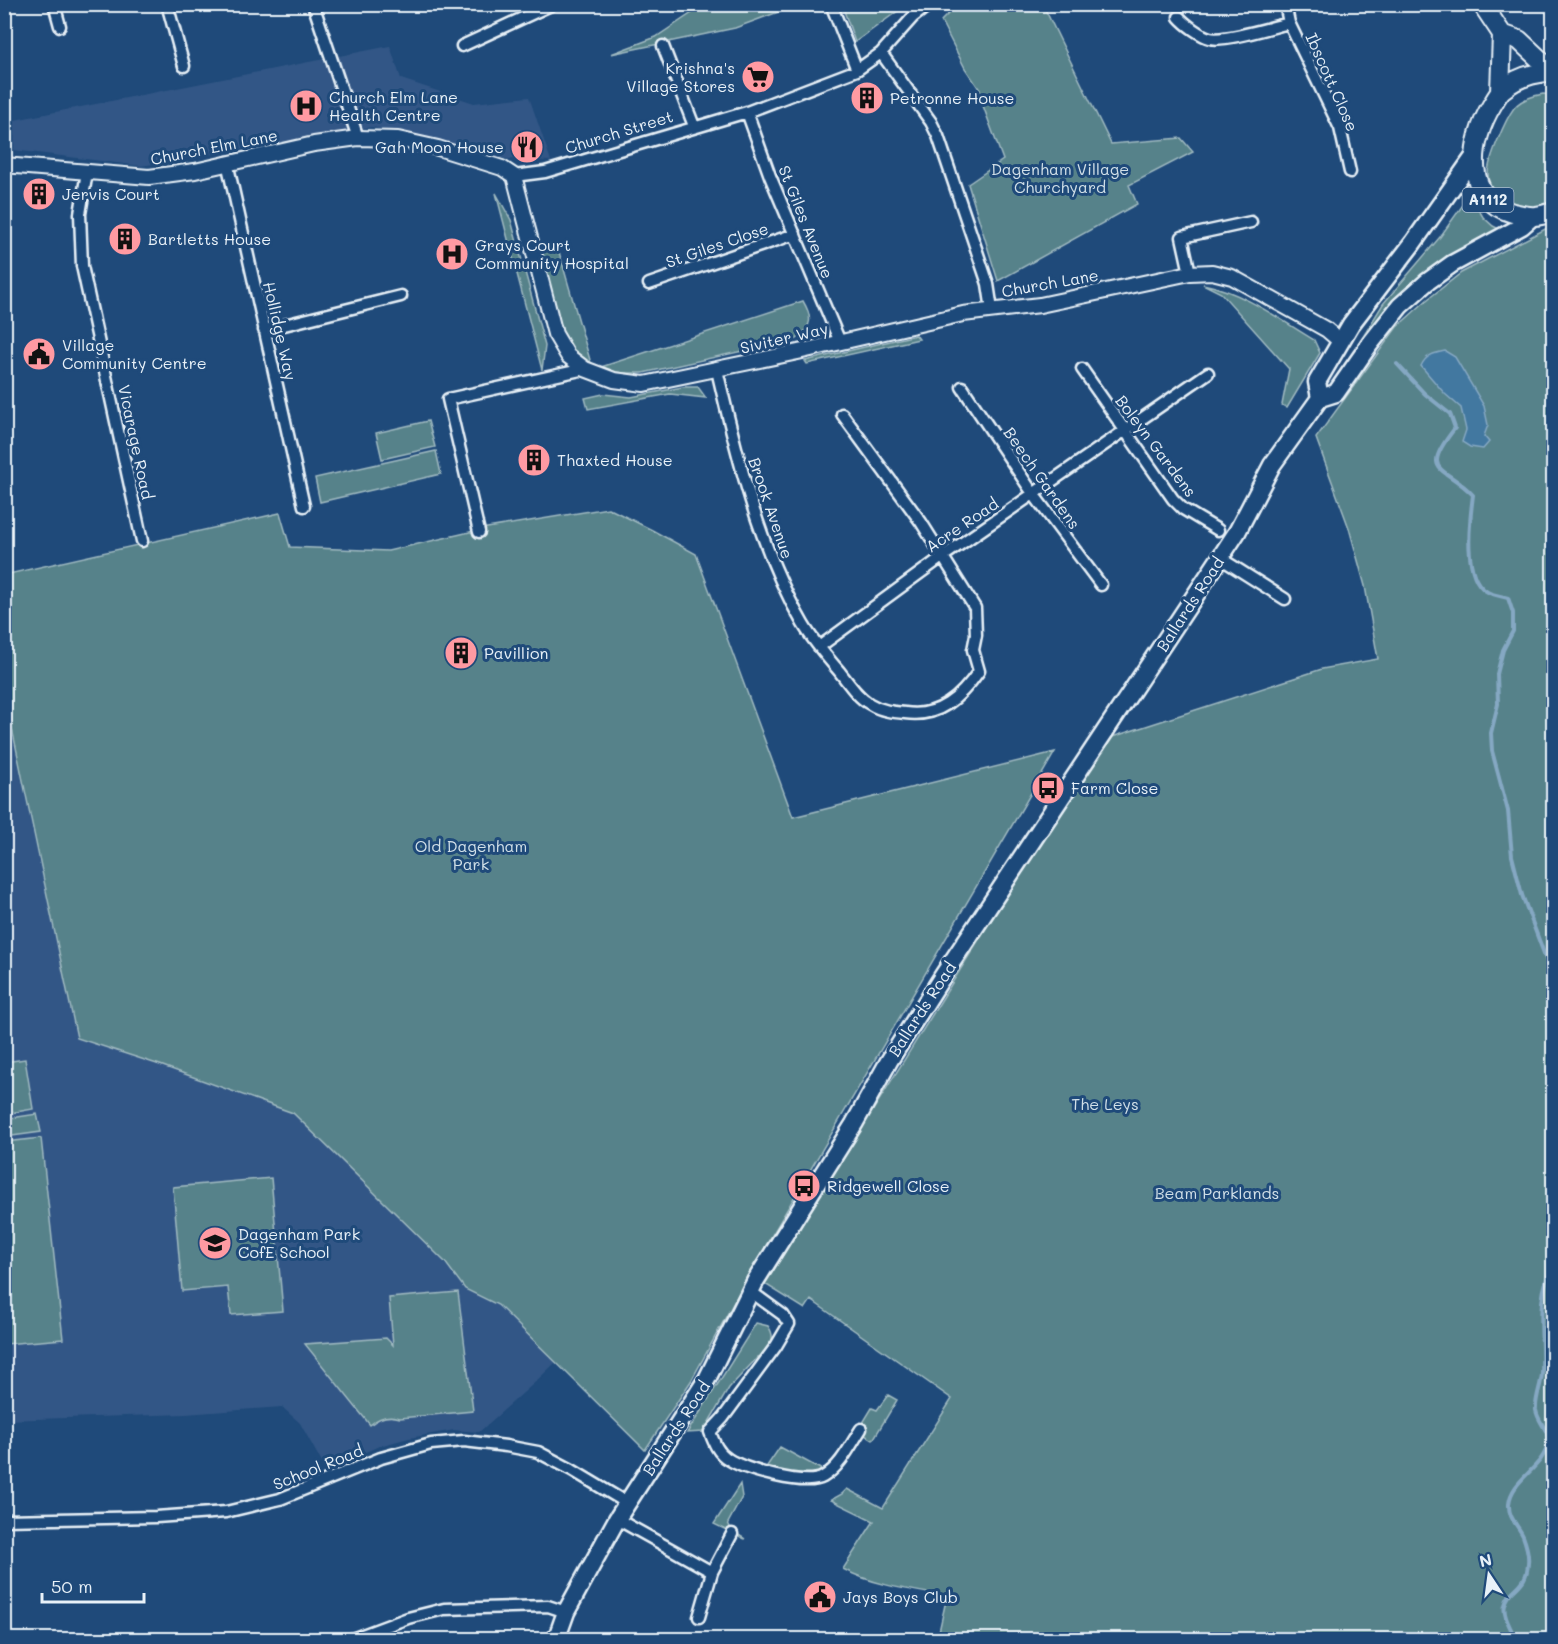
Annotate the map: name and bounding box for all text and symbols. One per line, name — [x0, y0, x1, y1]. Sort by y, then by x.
street label: Ibscott Close — [1301, 29, 1364, 134]
place label: Krishna's Village Stores — [626, 57, 735, 96]
supermarket icon: Krishna's Village Stores — [740, 59, 776, 95]
building icon: Petronne House — [849, 80, 885, 116]
place label: Church Elm Lane Health Centre — [329, 86, 458, 125]
place label: Petronne House — [890, 87, 1014, 108]
hospital icon: Church Elm Lane Health Centre — [288, 88, 324, 124]
street label: Church Street — [562, 105, 675, 158]
street label: Church Elm Lane — [149, 124, 279, 169]
restaurant icon: Gah Moon House — [509, 129, 545, 165]
place label: Gah Moon House — [375, 136, 504, 157]
park label: Dagenham Village Churchyard — [991, 158, 1129, 197]
street label: St Giles Avenue — [774, 162, 839, 281]
building icon: Jervis Court — [21, 176, 57, 212]
place label: Jervis Court — [62, 183, 160, 204]
road number: A1112 — [1462, 188, 1514, 212]
street label: St Giles Close — [663, 217, 771, 272]
building icon: Bartletts House — [107, 221, 143, 257]
place label: Bartletts House — [148, 228, 271, 249]
place label: Grays Court Community Hospital — [475, 234, 629, 273]
hospital icon: Grays Court Community Hospital — [434, 236, 470, 272]
street label: Church Lane — [1000, 264, 1100, 301]
street label: Hollidge Way — [259, 279, 302, 382]
street label: Siviter Way — [738, 317, 830, 358]
place label: Village Community Centre — [62, 334, 207, 373]
public building icon: Village Community Centre — [21, 336, 57, 372]
street label: Vicarage Road — [114, 383, 159, 501]
street label: Boleyn Gardens — [1111, 391, 1202, 501]
street label: Beech Gardens — [999, 423, 1085, 533]
building icon: Thaxted House — [516, 442, 552, 478]
place label: Thaxted House — [557, 449, 673, 470]
street label: Brook Avenue — [744, 454, 799, 561]
street label: Acre Road — [921, 493, 1002, 557]
street label: Ballards Road — [1151, 552, 1228, 655]
building icon: Pavillion — [443, 635, 479, 671]
place label: Pavillion — [484, 642, 548, 663]
bus stop icon: Farm Close — [1030, 770, 1066, 806]
place label: Farm Close — [1071, 777, 1158, 798]
park label: Old Dagenham Park — [415, 835, 527, 874]
street label: Ballards Road — [883, 957, 960, 1060]
park label: The Leys — [1071, 1093, 1139, 1114]
bus stop icon: Ridgewell Close — [786, 1168, 822, 1204]
place label: Ridgewell Close — [827, 1175, 950, 1196]
park label: Beam Parklands — [1155, 1182, 1279, 1203]
place label: Dagenham Park CofE School — [238, 1223, 360, 1262]
school or university icon: Dagenham Park CofE School — [197, 1225, 233, 1261]
street label: Ballards Road — [637, 1376, 714, 1479]
street label: School Road — [270, 1439, 366, 1494]
north arrow — [1459, 1545, 1519, 1605]
text: N — [1477, 1548, 1494, 1571]
scale bar — [42, 1566, 144, 1604]
text: 50 m — [51, 1574, 93, 1598]
public building icon: Jays Boys Club — [802, 1579, 838, 1615]
place label: Jays Boys Club — [843, 1586, 958, 1607]

